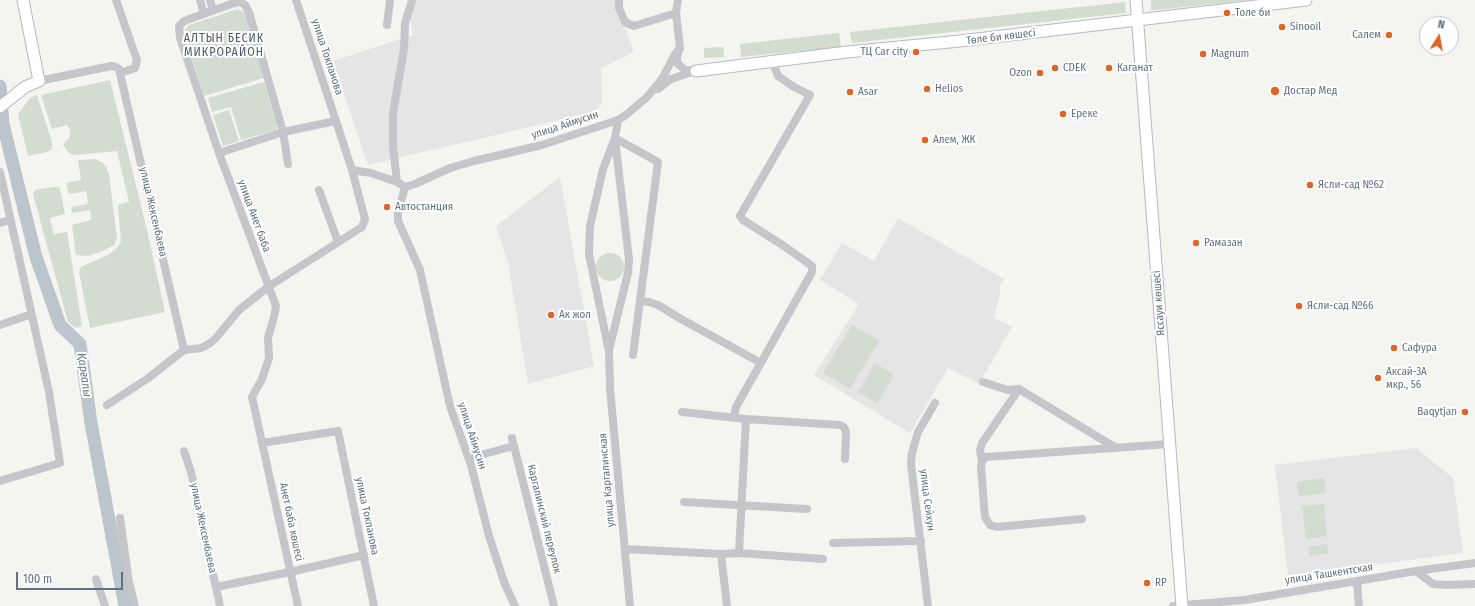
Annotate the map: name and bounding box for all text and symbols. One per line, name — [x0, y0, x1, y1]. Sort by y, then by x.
place label: Толе би — [1235, 6, 1270, 20]
marker: Толе би — [1222, 8, 1232, 18]
north arrow — [1419, 16, 1459, 56]
street label: улица Токпанова — [308, 17, 346, 97]
text: N — [1437, 18, 1446, 32]
place label: Sinooil — [1290, 20, 1321, 34]
marker: Sinooil — [1277, 22, 1287, 32]
street label: Төле би көшесі — [966, 26, 1036, 48]
place label: Салем — [1352, 28, 1381, 42]
marker: Салем — [1384, 30, 1394, 40]
district label: АЛТЫН БЕСИК МИКРОРАЙОН — [184, 32, 264, 60]
place label: ТЦ Car city — [860, 45, 908, 59]
marker: ТЦ Car city — [911, 47, 921, 57]
place label: Magnum — [1211, 47, 1249, 61]
marker: Magnum — [1198, 49, 1208, 59]
place label: CDEK — [1063, 61, 1086, 75]
place label: Каганат — [1117, 61, 1153, 75]
marker: CDEK — [1050, 63, 1060, 73]
marker: Каганат — [1104, 63, 1114, 73]
place label: Ozon — [1009, 66, 1032, 80]
marker: Ozon — [1035, 68, 1045, 78]
place label: Helios — [935, 82, 963, 96]
marker: Helios — [922, 84, 932, 94]
place label: Достар Мед — [1284, 84, 1337, 98]
place label: Asar — [858, 85, 878, 99]
marker: Достар Мед — [1269, 85, 1281, 97]
marker: Asar — [845, 87, 855, 97]
place label: Ереке — [1071, 107, 1098, 121]
street label: улица Аймусин — [530, 108, 600, 142]
marker: Ереке — [1058, 109, 1068, 119]
place label: Алем, ЖК — [933, 133, 975, 147]
marker: Алем, ЖК — [920, 135, 930, 145]
street label: улица Жексенбаева — [136, 166, 170, 258]
street label: улица Анет баба — [235, 178, 273, 254]
place label: Ясли-сад №62 — [1318, 178, 1384, 192]
marker: Ясли-сад №62 — [1305, 180, 1315, 190]
place label: Автостанция — [395, 200, 453, 214]
marker: Автостанция — [382, 202, 392, 212]
place label: Рамазан — [1204, 236, 1243, 250]
marker: Рамазан — [1191, 238, 1201, 248]
street label: Яссауи көшесі — [1150, 270, 1168, 336]
place label: Ясли-сад №66 — [1307, 299, 1373, 313]
marker: Ясли-сад №66 — [1294, 301, 1304, 311]
place label: Ак жол — [559, 308, 591, 322]
marker: Ак жол — [546, 310, 556, 320]
place label: Сафура — [1402, 341, 1437, 355]
marker: Сафура — [1389, 343, 1399, 353]
water label: Қарғалы — [74, 352, 94, 398]
place label: Аксай-3А мкр., 56 — [1386, 365, 1427, 391]
marker: Аксай-3А мкр., 56 — [1373, 373, 1383, 383]
street label: улица Аймусин — [455, 401, 489, 471]
place label: Baqytjan — [1417, 405, 1457, 419]
marker: Baqytjan — [1460, 407, 1470, 417]
street label: улица Каргалинская — [596, 432, 618, 528]
street label: Каргалинский переулок — [524, 463, 564, 575]
street label: улица Сейхун — [917, 468, 937, 532]
street label: улица Токпанова — [352, 476, 382, 556]
street label: Анет баба көшесі — [276, 481, 306, 563]
street label: улица Жексенбаева — [187, 482, 219, 574]
street label: улица Ташкентская — [1284, 561, 1374, 587]
scale bar — [18, 564, 125, 590]
text: 100 m — [23, 572, 52, 586]
place label: RP — [1155, 576, 1167, 590]
marker: RP — [1142, 578, 1152, 588]

